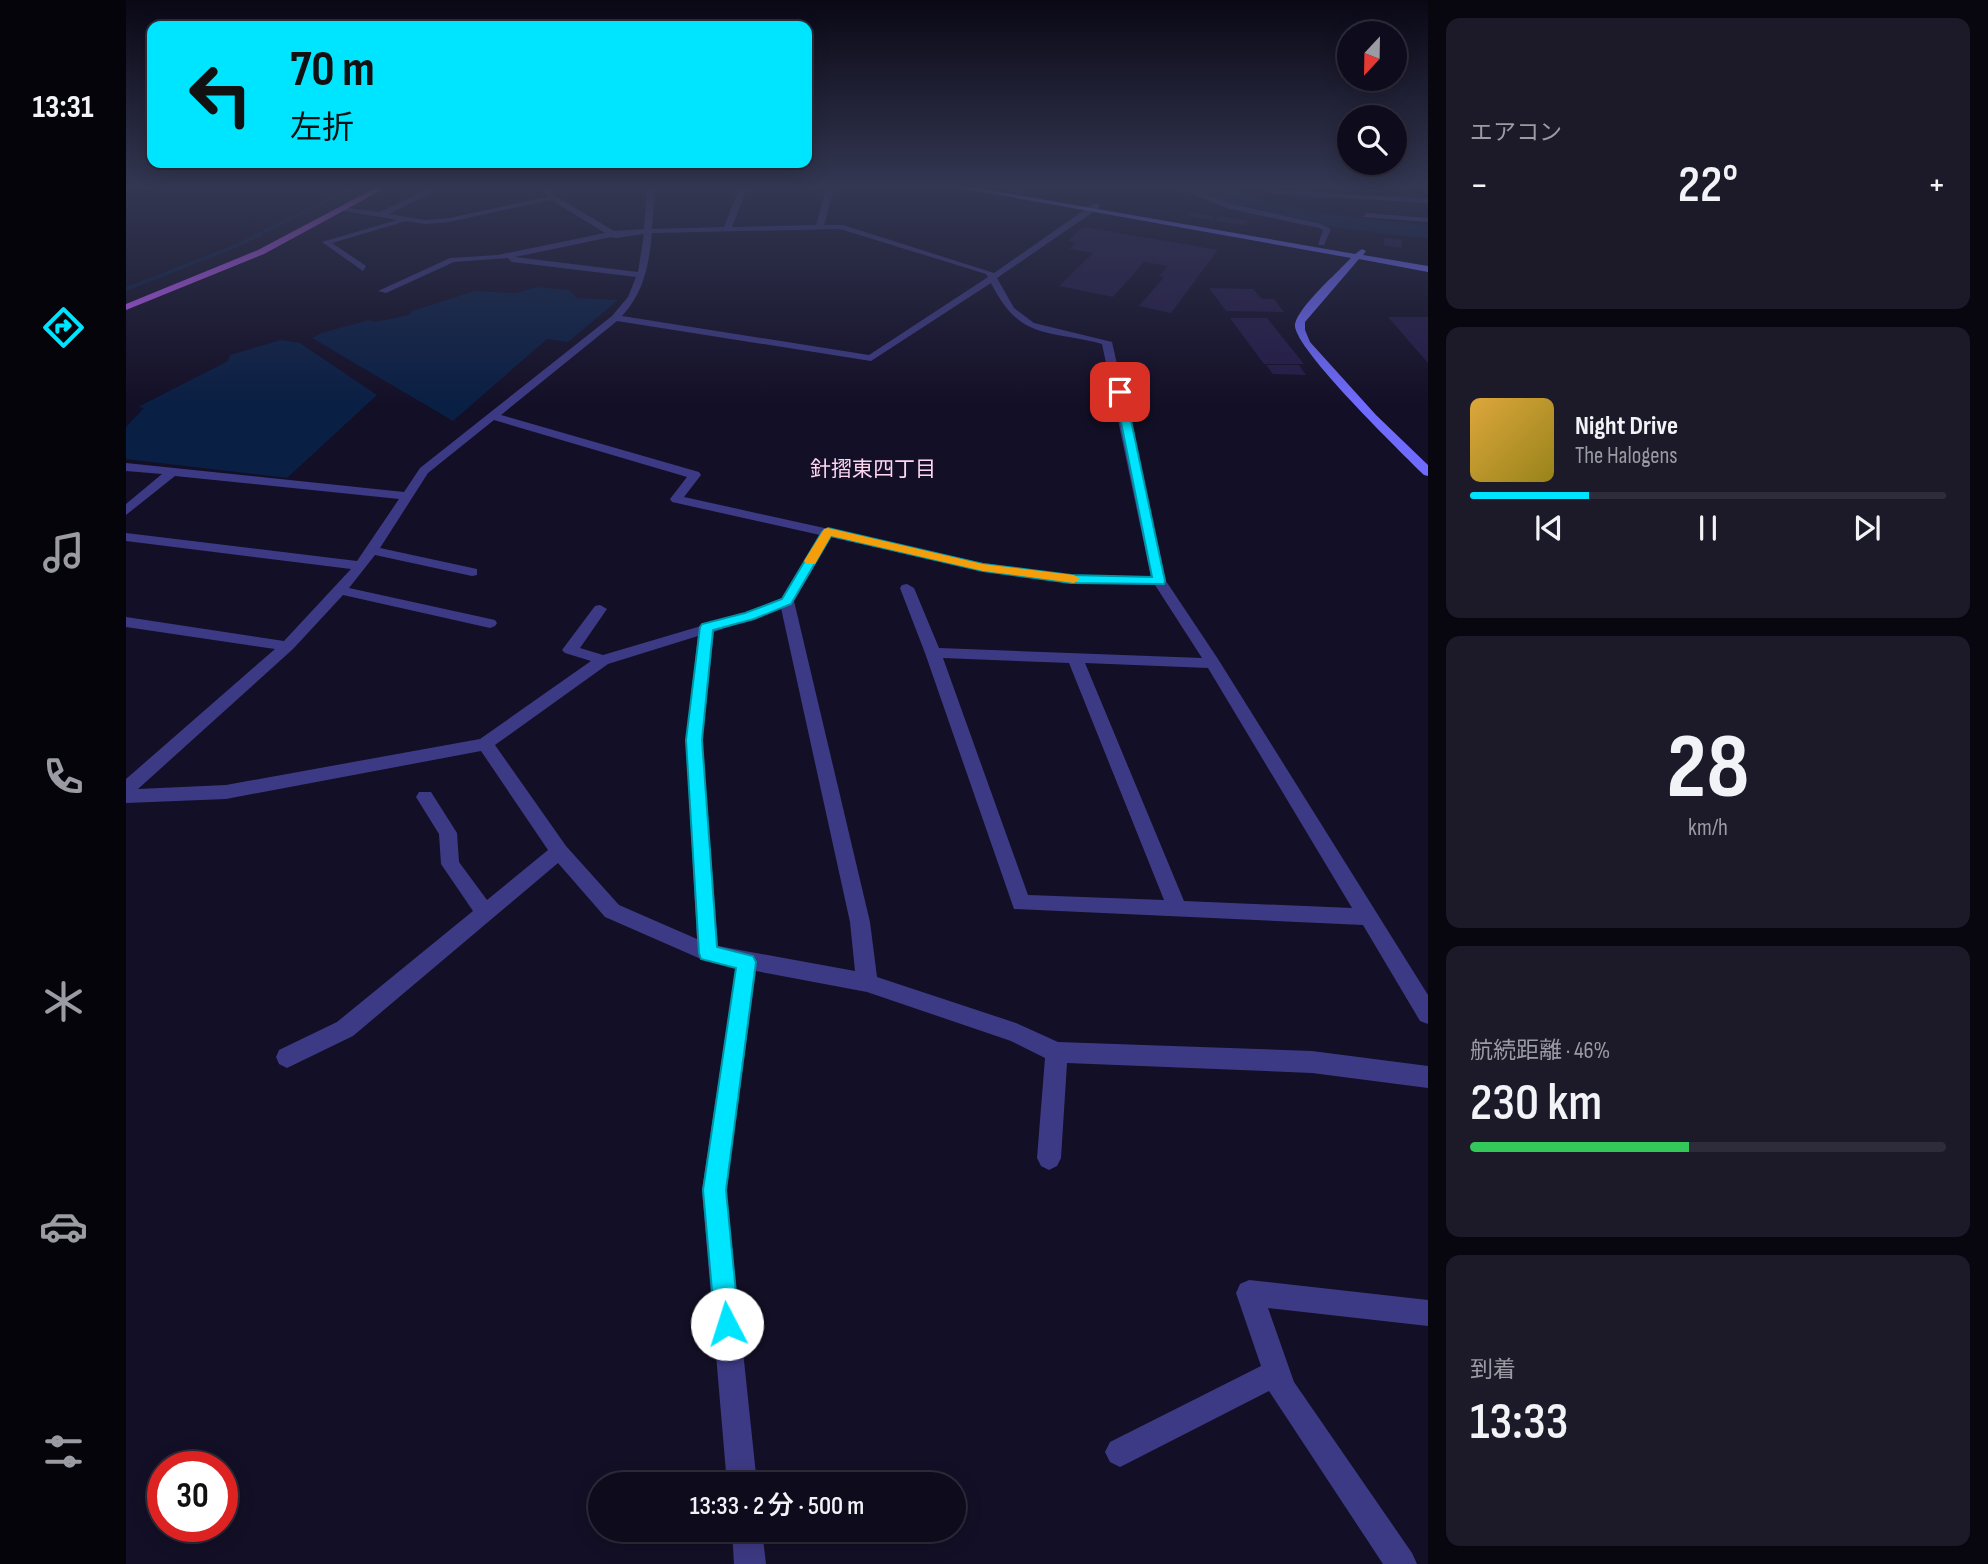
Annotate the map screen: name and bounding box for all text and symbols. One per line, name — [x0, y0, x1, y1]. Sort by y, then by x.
north arrow — [1337, 21, 1407, 91]
map controls — [1337, 21, 1407, 175]
text: 70 m — [290, 41, 375, 100]
icon: left — [175, 49, 266, 140]
text: 13:31 — [33, 88, 93, 127]
button: search — [1337, 105, 1407, 175]
text: 左折 — [290, 109, 354, 148]
text: エアコン — [1470, 119, 1562, 147]
text: 22° — [1678, 154, 1738, 217]
text: − — [1470, 163, 1489, 208]
text: + — [1927, 163, 1946, 208]
icon: directions — [39, 303, 88, 352]
pin — [1090, 362, 1150, 422]
icon: arrive — [1101, 373, 1139, 411]
text: Night Drive — [1575, 411, 1678, 442]
text: The Halogens — [1575, 442, 1678, 470]
district label: 針摺東四丁目 — [810, 457, 936, 482]
icon: previous — [1530, 509, 1568, 547]
icon: pause — [1689, 509, 1727, 547]
icon: next — [1848, 509, 1886, 547]
icon: music — [39, 528, 88, 577]
text: 28 — [1667, 714, 1749, 823]
icon: phone — [39, 752, 88, 801]
text: km/h — [1688, 814, 1728, 842]
icon: climate — [39, 977, 88, 1026]
text: 航続距離 · 46% — [1470, 1037, 1610, 1065]
text: 230 km — [1470, 1072, 1602, 1135]
icon: car — [39, 1202, 88, 1251]
position arrow — [690, 1287, 764, 1361]
text: 到着 — [1470, 1356, 1516, 1384]
text: 13:33 — [1470, 1391, 1568, 1454]
icon: filters — [39, 1427, 88, 1476]
speed limit sign: 30 — [147, 1451, 238, 1542]
text: 13:33 · 2 分 · 500 m — [690, 1491, 864, 1522]

